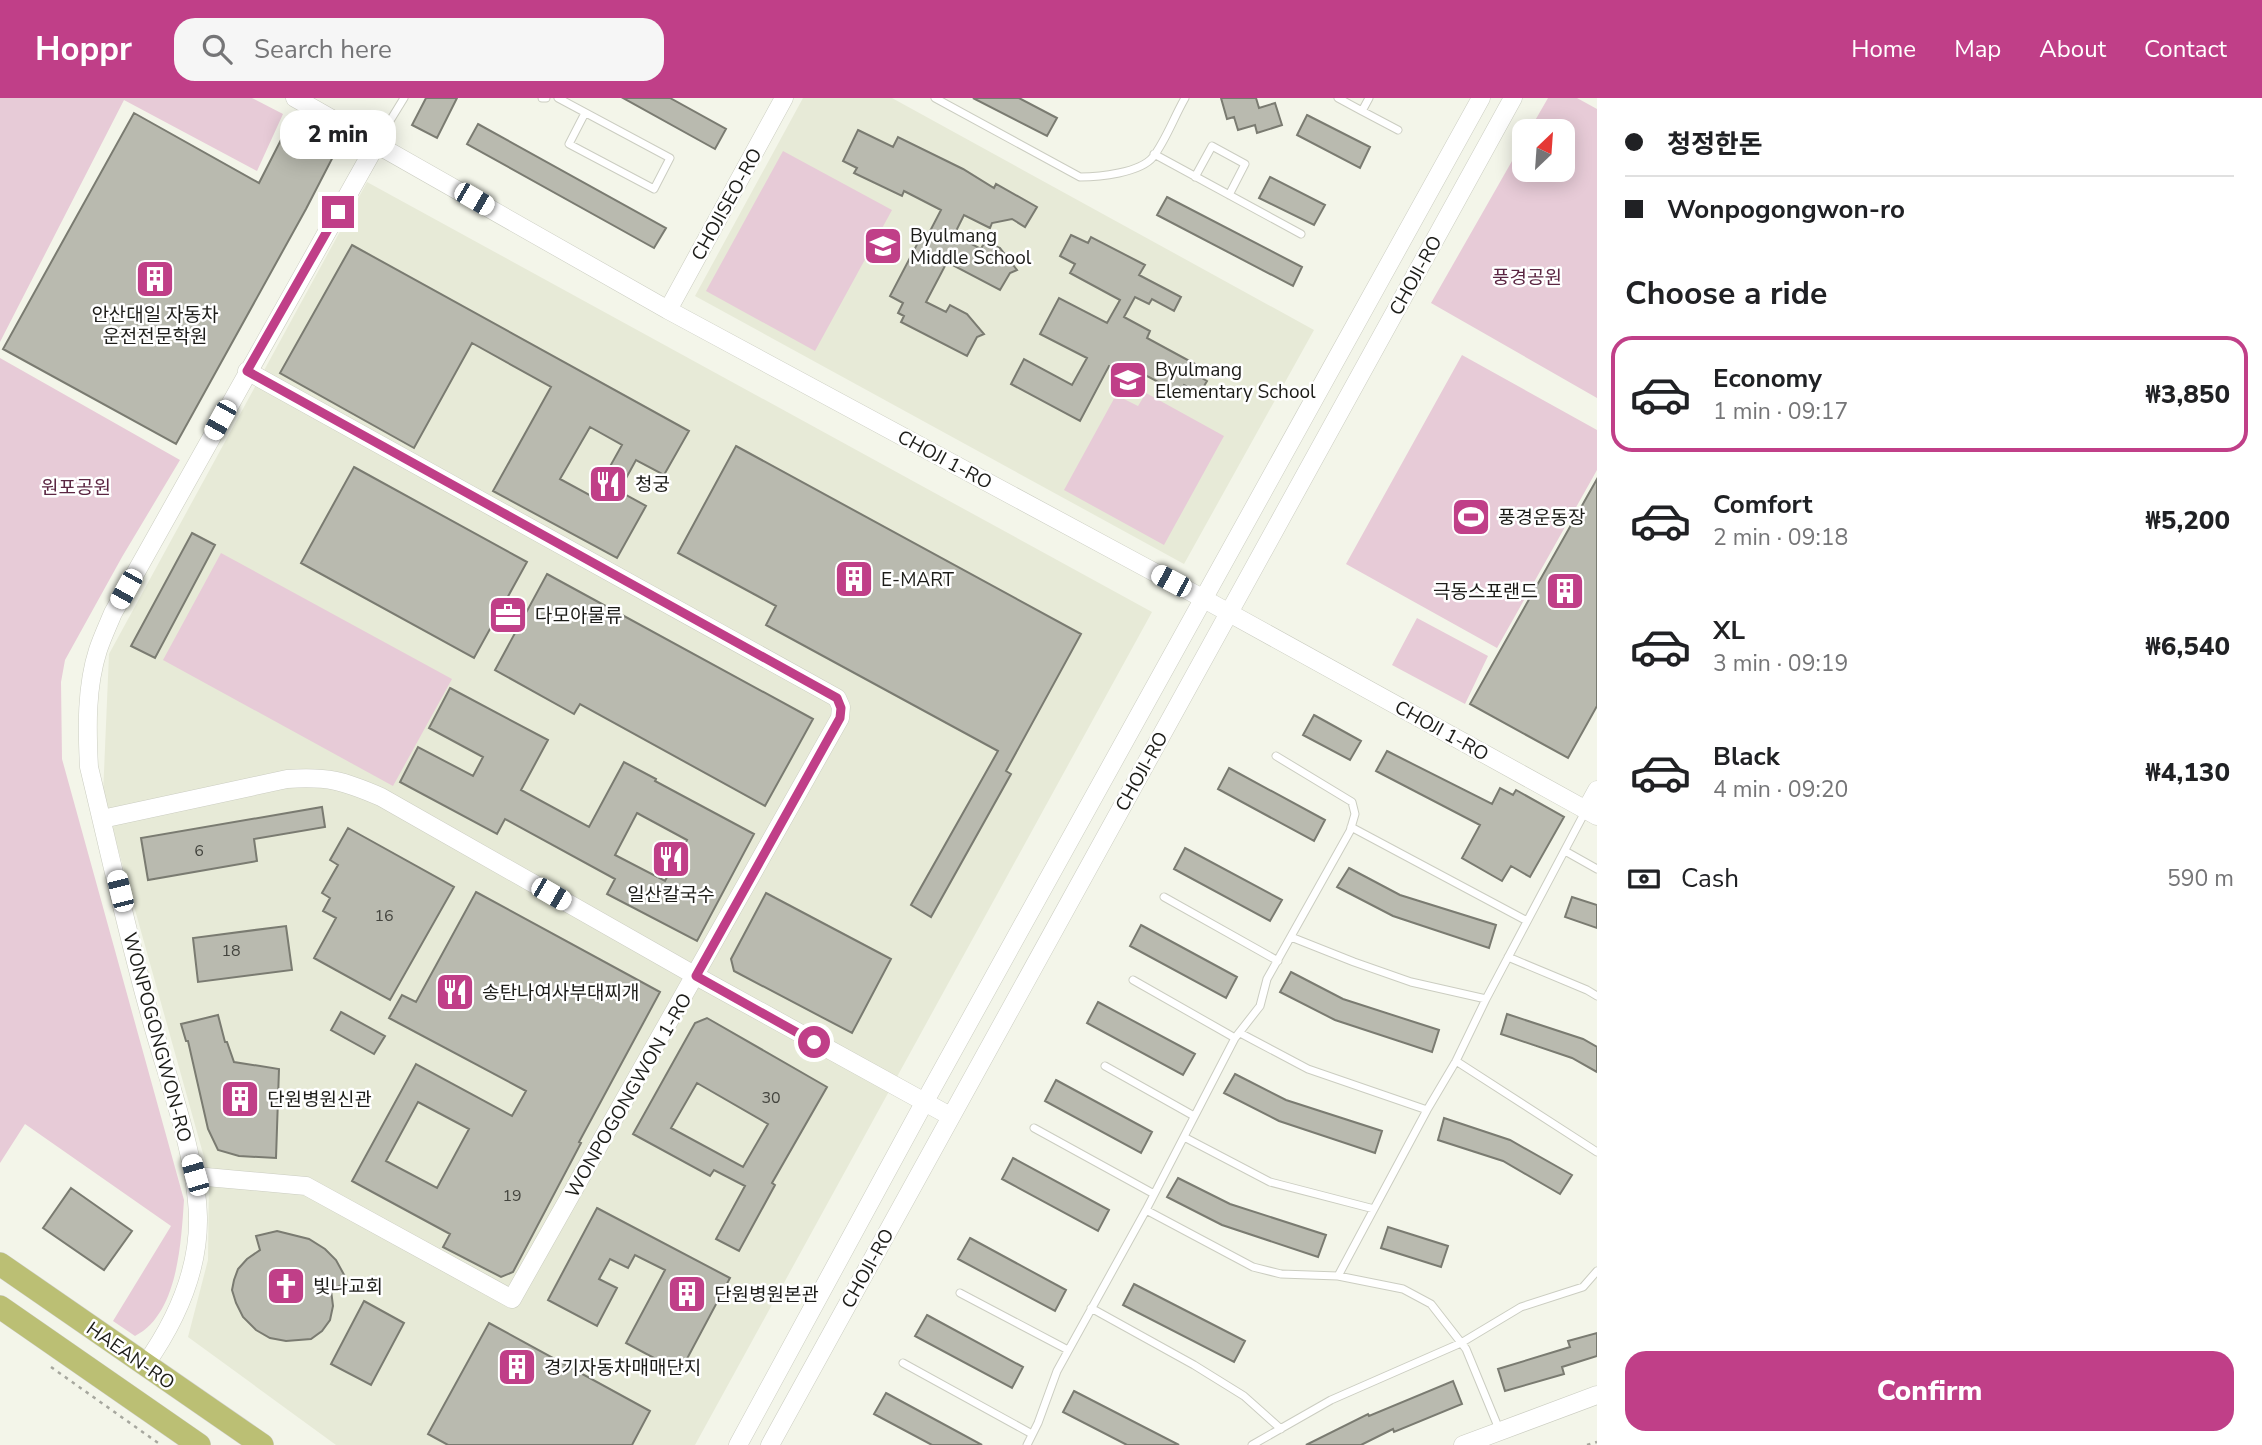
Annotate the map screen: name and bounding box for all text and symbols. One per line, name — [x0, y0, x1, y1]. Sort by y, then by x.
search box — [174, 18, 664, 81]
text: Hoppr — [35, 27, 132, 72]
icon: search — [198, 30, 236, 68]
text: Search here — [254, 32, 392, 67]
text: Home — [1851, 33, 1916, 65]
text: Map — [1954, 33, 2001, 65]
text: About — [2039, 33, 2106, 65]
text: Contact — [2144, 33, 2227, 65]
callout: 2 min — [280, 110, 396, 159]
text: 2 min — [308, 119, 368, 150]
north arrow — [1512, 119, 1575, 182]
map controls — [1512, 119, 1575, 182]
text: 청정한돈 — [1667, 127, 1763, 162]
street label: CHOJISEO-RO — [685, 144, 768, 265]
car — [451, 179, 498, 219]
text: Wonpogongwon-ro — [1667, 192, 1905, 227]
route end — [322, 196, 354, 228]
place label: Byulmang Middle School — [910, 223, 1032, 271]
school or university icon: Byulmang Middle School — [862, 225, 904, 267]
street label: CHOJI-RO — [1383, 231, 1448, 320]
building icon: 안산대일 자동차 운전전문학원 — [134, 258, 176, 300]
park label: 풍경공원 — [1492, 265, 1562, 291]
text: Choose a ride — [1625, 272, 1827, 315]
place label: 안산대일 자동차 운전전문학원 — [91, 302, 219, 350]
place label: Byulmang Elementary School — [1155, 357, 1316, 405]
school or university icon: Byulmang Elementary School — [1107, 359, 1149, 401]
text: Economy — [1713, 361, 1822, 396]
icon: car — [1629, 363, 1692, 426]
text: ₩3,850 — [2145, 377, 2230, 412]
text: 1 min · 09:17 — [1713, 396, 1848, 427]
car — [201, 397, 240, 443]
street label: CHOJI 1-RO — [893, 424, 996, 496]
restaurant icon: 청궁 — [587, 463, 629, 505]
place label: 청궁 — [635, 472, 670, 498]
park label: 원포공원 — [41, 475, 111, 501]
text: Comfort — [1713, 487, 1813, 522]
icon: car — [1629, 489, 1692, 552]
sports icon: 풍경운동장 — [1450, 496, 1492, 538]
text: ₩5,200 — [2145, 503, 2230, 538]
place label: 풍경운동장 — [1498, 505, 1585, 531]
text: 2 min · 09:18 — [1713, 522, 1848, 553]
building icon: E-MART — [833, 558, 875, 600]
car — [1148, 562, 1195, 600]
car — [107, 566, 146, 612]
place label: E-MART — [881, 567, 955, 593]
building icon: 극동스포랜드 — [1544, 570, 1586, 612]
place label: 극동스포랜드 — [1433, 579, 1538, 605]
office icon: 다모아물류 — [487, 594, 529, 636]
place label: 다모아물류 — [535, 603, 622, 629]
text: XL — [1713, 613, 1745, 648]
icon: car — [1629, 615, 1692, 678]
text: ₩6,540 — [2145, 629, 2230, 664]
text: 3 min · 09:19 — [1713, 648, 1848, 679]
street label: CHOJI 1-RO — [1390, 694, 1493, 767]
street label: CHOJI-RO — [1109, 727, 1174, 816]
text: Black — [1713, 739, 1780, 774]
icon: car — [1629, 741, 1692, 804]
text: ₩4,130 — [2145, 755, 2230, 790]
text: 4 min · 09:20 — [1713, 774, 1848, 805]
restaurant icon: 일산칼국수 — [650, 838, 692, 880]
house number: 6 — [194, 840, 204, 862]
icon: cash — [1625, 860, 1663, 898]
text: Cash — [1681, 861, 1739, 896]
text: 590 m — [2167, 863, 2234, 894]
car — [105, 868, 136, 914]
car — [528, 874, 575, 914]
place label: 일산칼국수 — [627, 882, 715, 908]
house number: 16 — [374, 905, 394, 927]
street label: WONPOGONGWON-RO — [116, 929, 198, 1145]
house number: 18 — [221, 940, 241, 962]
restaurant icon: 송탄나여사부대찌개 — [434, 971, 476, 1013]
place label: 송탄나여사부대찌개 — [482, 980, 639, 1006]
street label: WONPOGONGWON 1-RO — [559, 988, 698, 1203]
route start — [798, 1026, 830, 1058]
building icon: 단원병원신관 — [219, 1078, 261, 1120]
place label: 단원병원신관 — [267, 1087, 372, 1113]
house number: 30 — [761, 1087, 781, 1109]
car — [180, 1152, 211, 1198]
house number: 19 — [502, 1185, 522, 1207]
street label: CHOJI-RO — [835, 1224, 900, 1313]
church icon: 빛나교회 — [265, 1265, 307, 1307]
building icon: 단원병원본관 — [666, 1273, 708, 1315]
place label: 빛나교회 — [313, 1274, 383, 1300]
place label: 단원병원본관 — [714, 1282, 819, 1308]
street label: HAEAN-RO — [81, 1316, 180, 1396]
building icon: 경기자동차매매단지 — [496, 1346, 538, 1388]
button: Confirm — [1625, 1351, 2234, 1431]
place label: 경기자동차매매단지 — [544, 1355, 701, 1381]

